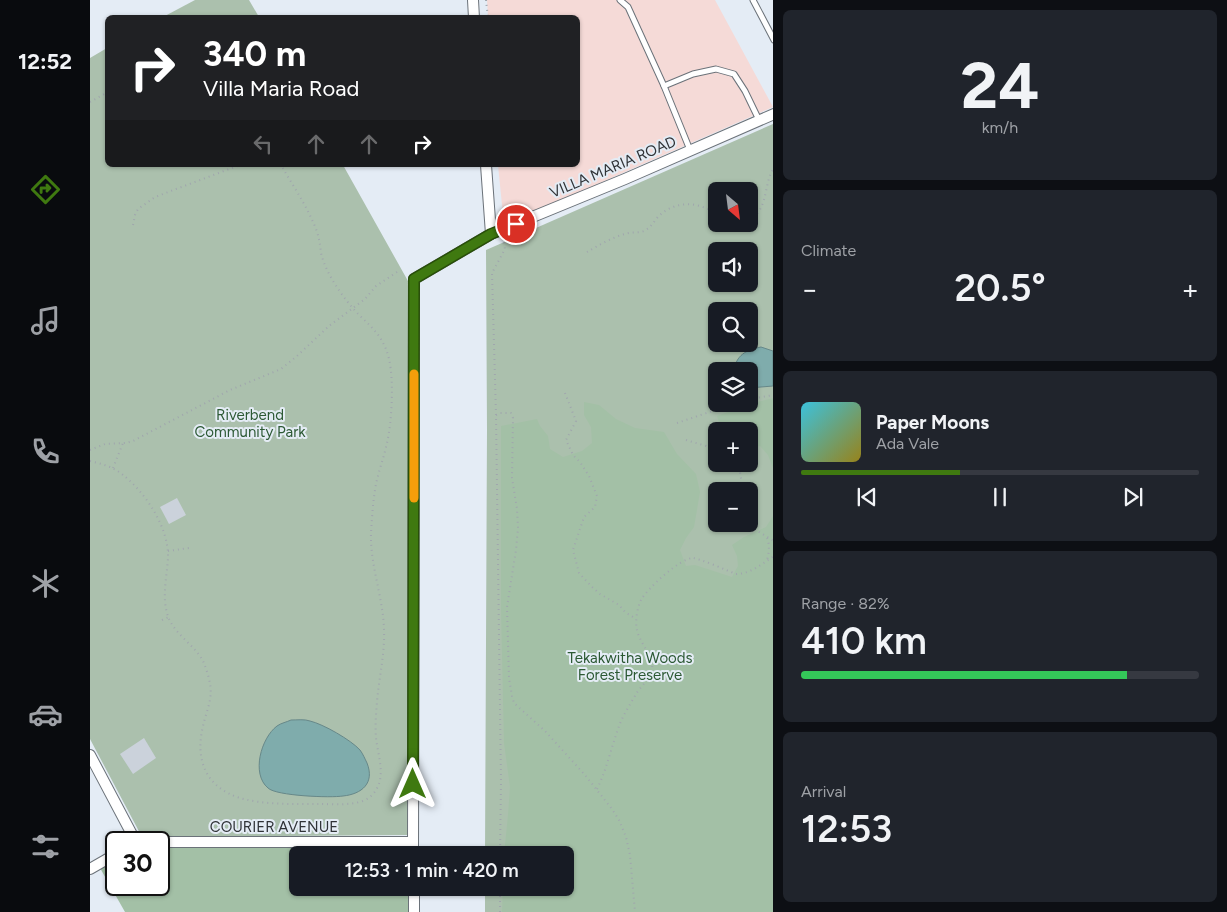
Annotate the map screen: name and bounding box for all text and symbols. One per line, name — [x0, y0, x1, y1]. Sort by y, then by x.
text: 340 m — [203, 33, 306, 75]
icon: right — [120, 35, 185, 100]
text: 24 — [961, 46, 1039, 124]
text: 12:52 — [18, 48, 72, 75]
text: Villa Maria Road — [203, 75, 359, 102]
text: km/h — [982, 118, 1018, 137]
icon: left — [249, 130, 277, 158]
icon: ahead — [302, 130, 330, 158]
icon: ahead — [355, 130, 383, 158]
icon: right — [408, 130, 436, 158]
street label: VILLA MARIA ROAD — [547, 132, 679, 202]
icon: directions — [28, 172, 63, 207]
north arrow — [708, 182, 758, 232]
map controls — [708, 182, 758, 532]
pin — [495, 203, 537, 245]
icon: arrive — [502, 210, 530, 238]
text: Climate — [801, 241, 856, 260]
button: sound — [708, 242, 758, 292]
text: 20.5° — [954, 265, 1046, 311]
text: − — [801, 272, 818, 306]
text: + — [1182, 272, 1199, 306]
button: search — [708, 302, 758, 352]
icon: music — [28, 303, 63, 338]
button: layers — [708, 362, 758, 412]
park label: Riverbend Community Park — [194, 406, 306, 441]
text: Paper Moons — [876, 411, 989, 434]
button: + — [708, 422, 758, 472]
icon: phone — [28, 434, 63, 469]
text: Ada Vale — [876, 434, 939, 453]
button: − — [708, 482, 758, 532]
icon: previous — [853, 483, 881, 511]
icon: pause — [986, 483, 1014, 511]
icon: next — [1119, 483, 1147, 511]
icon: climate — [28, 566, 63, 601]
text: Range · 82% — [801, 594, 890, 613]
text: 410 km — [801, 618, 927, 664]
park label: Tekakwitha Woods Forest Preserve — [567, 649, 693, 684]
icon: car — [28, 697, 63, 732]
position arrow — [386, 757, 438, 809]
text: Arrival — [801, 782, 846, 801]
text: 12:53 — [801, 806, 892, 852]
street label: COURIER AVENUE — [210, 818, 338, 836]
icon: filters — [28, 829, 63, 864]
speed limit sign: 30 — [105, 831, 170, 896]
text: 12:53 · 1 min · 420 m — [344, 859, 519, 882]

